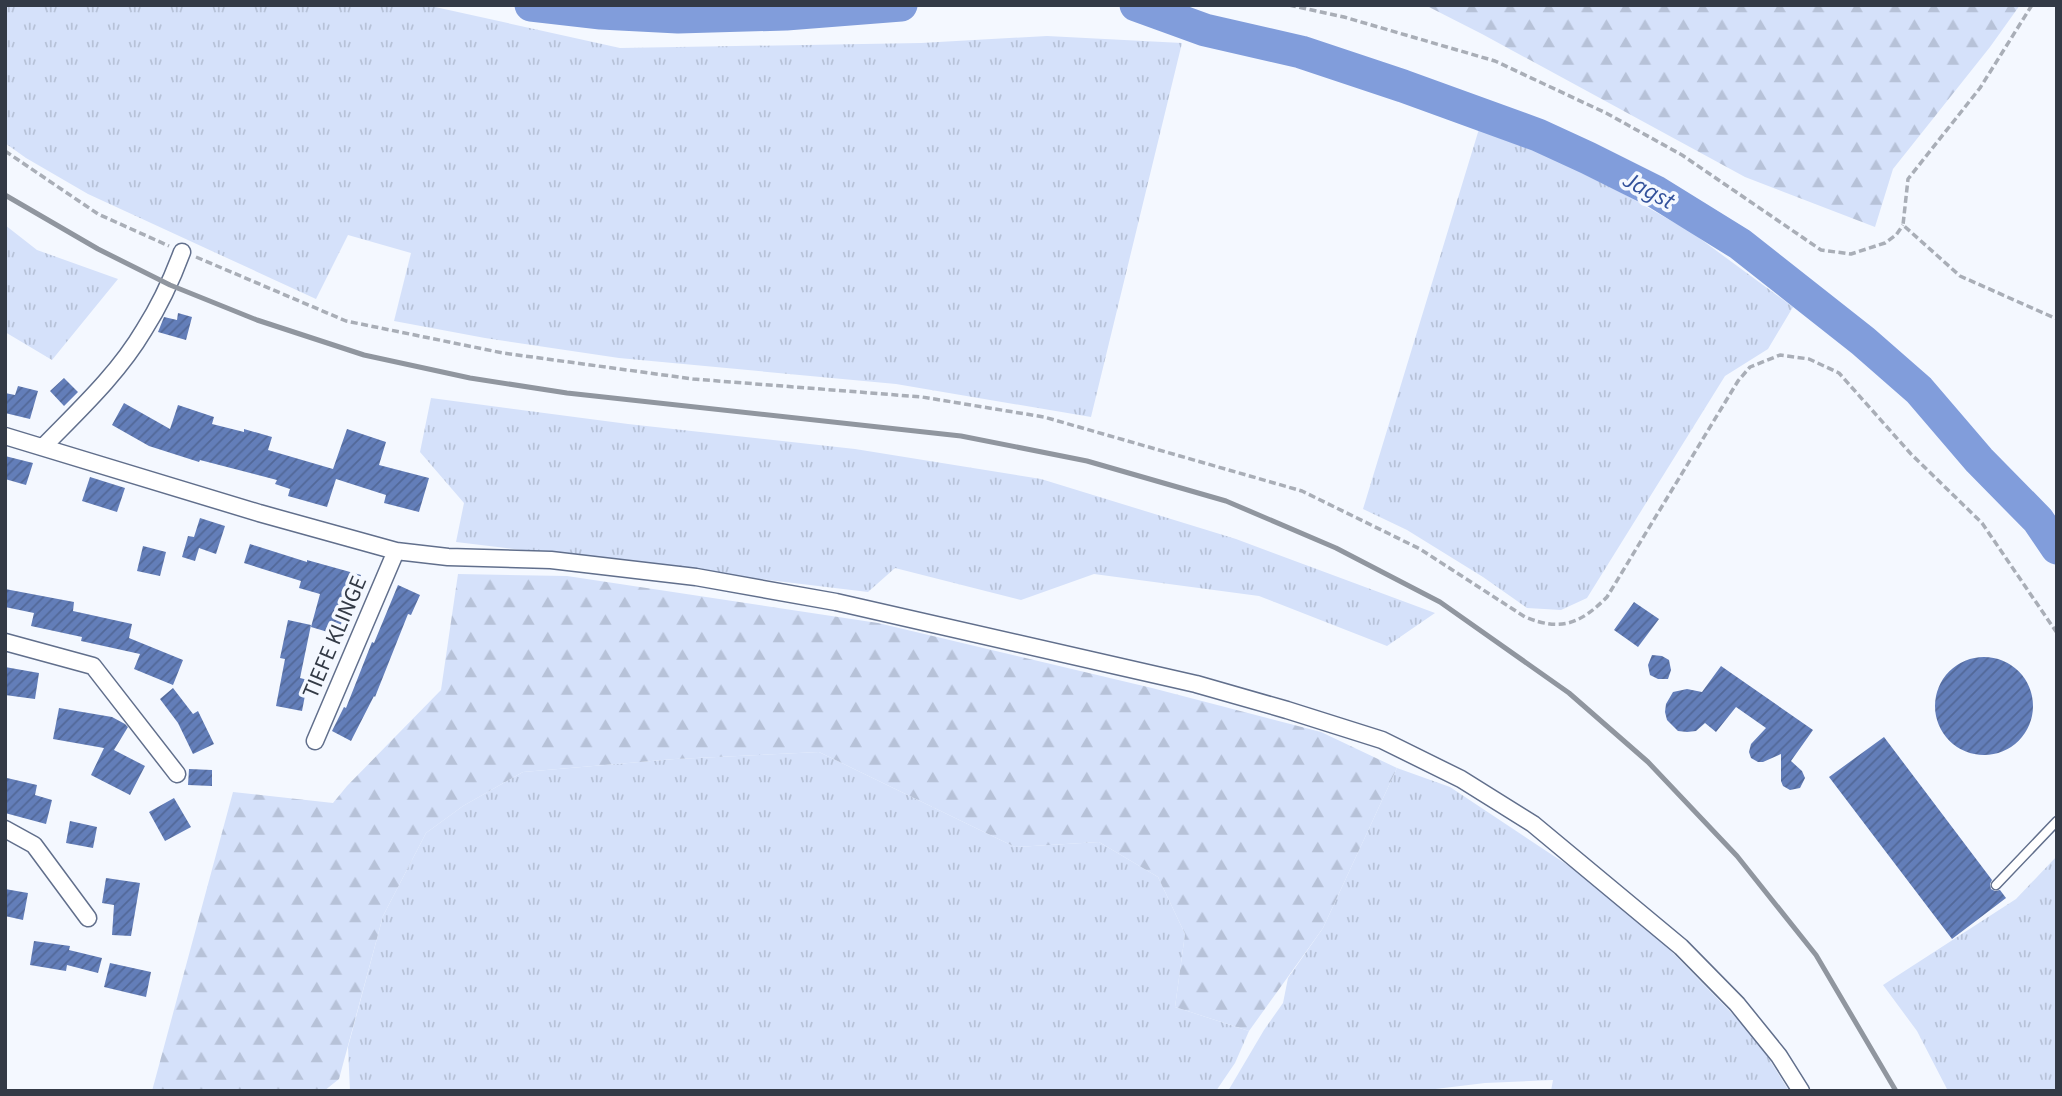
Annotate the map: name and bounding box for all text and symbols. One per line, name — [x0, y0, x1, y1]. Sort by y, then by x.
water label: Jagst — [1616, 162, 1682, 219]
street label: TIEFE KLINGE — [294, 571, 375, 704]

